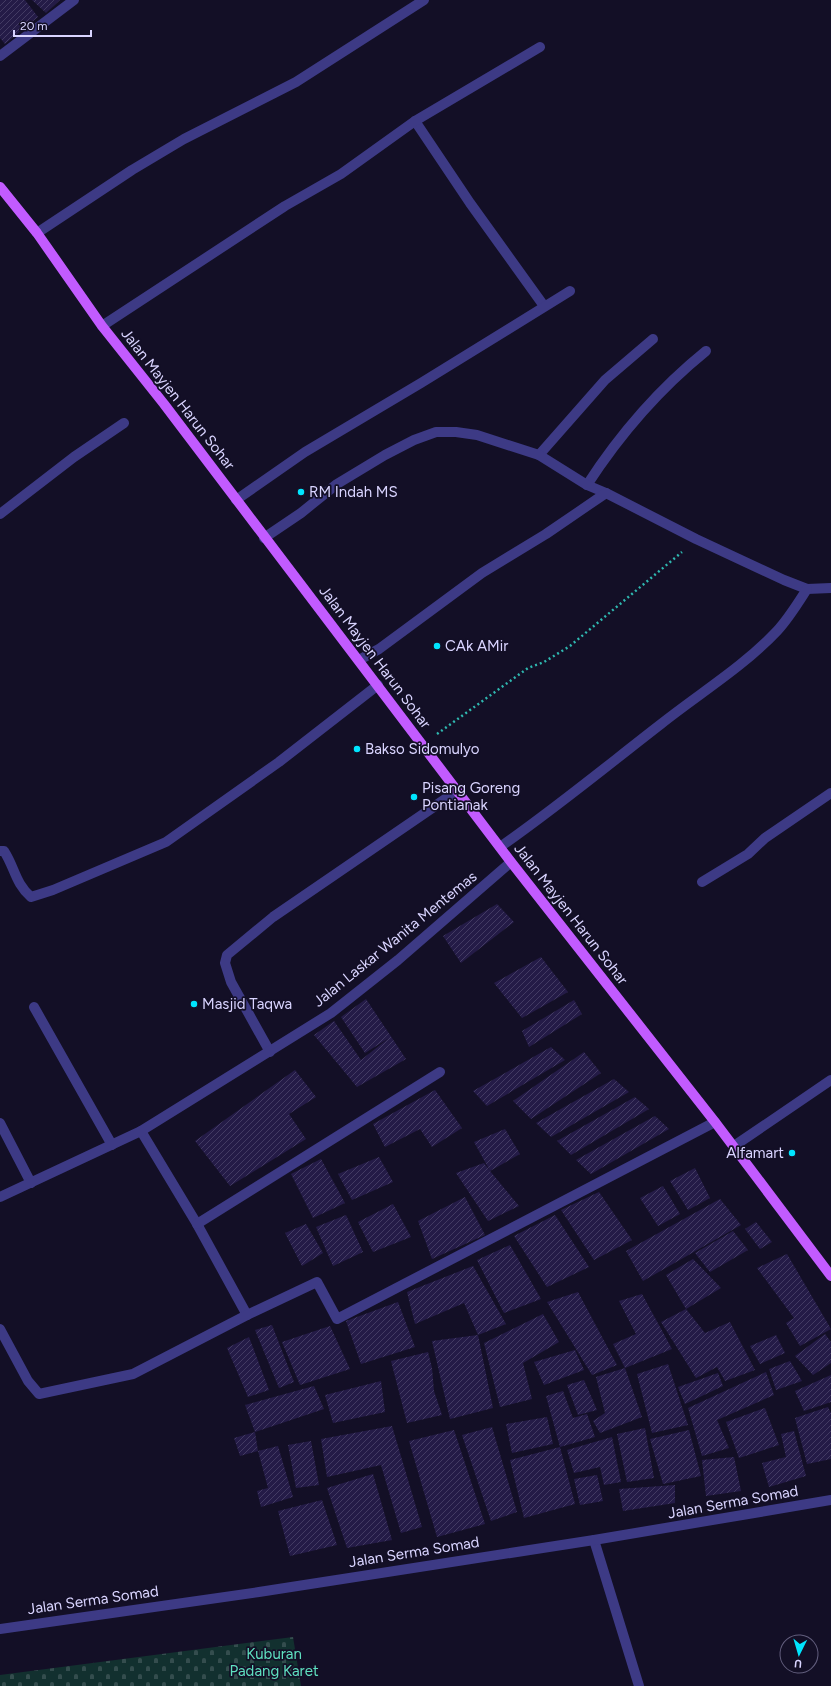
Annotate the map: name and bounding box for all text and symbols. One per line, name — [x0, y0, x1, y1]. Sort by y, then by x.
scale bar — [14, 12, 91, 38]
text: 20 m — [20, 19, 48, 33]
street label: Jalan Mayjen Harun Sohar — [117, 325, 239, 473]
place label: RM Indah MS — [309, 483, 398, 501]
marker: RM Indah MS — [296, 487, 306, 497]
street label: Jalan Mayjen Harun Sohar — [315, 582, 435, 732]
place label: CAk AMir — [445, 637, 508, 655]
marker: CAk AMir — [432, 641, 442, 651]
place label: Bakso Sidomulyo — [365, 740, 480, 758]
marker: Bakso Sidomulyo — [352, 744, 362, 754]
place label: Pisang Goreng Pontianak — [422, 779, 520, 814]
marker: Pisang Goreng Pontianak — [409, 792, 419, 802]
street label: Jalan Mayjen Harun Sohar — [510, 840, 632, 988]
street label: Jalan Laskar Wanita Mentemas — [310, 867, 480, 1011]
place label: Masjid Taqwa — [202, 995, 292, 1013]
marker: Masjid Taqwa — [189, 999, 199, 1009]
place label: Alfamart — [726, 1144, 784, 1162]
marker: Alfamart — [787, 1148, 797, 1158]
street label: Jalan Serma Somad — [666, 1482, 800, 1522]
street label: Jalan Serma Somad — [347, 1533, 481, 1571]
street label: Jalan Serma Somad — [26, 1582, 160, 1618]
north arrow — [779, 1634, 819, 1674]
park label: Kuburan Padang Karet — [229, 1645, 319, 1680]
text: U — [793, 1657, 803, 1670]

